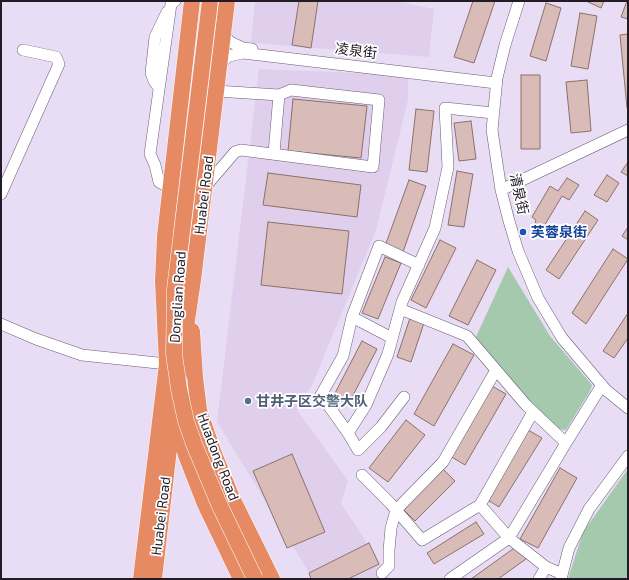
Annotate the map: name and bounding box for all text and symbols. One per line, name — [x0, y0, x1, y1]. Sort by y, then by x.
street label: 凌泉街 — [334, 40, 378, 62]
street label: Huabei Road — [191, 155, 217, 235]
street label: 清泉街 — [506, 172, 532, 216]
place label: 芙蓉泉街 — [531, 224, 587, 240]
marker: 芙蓉泉街 — [518, 227, 528, 237]
street label: Donglian Road — [166, 251, 190, 343]
place label: 甘井子区交警大队 — [256, 393, 368, 409]
marker: 甘井子区交警大队 — [243, 396, 253, 406]
street label: Huadong Road — [194, 411, 242, 503]
street label: Huabei Road — [148, 476, 174, 556]

